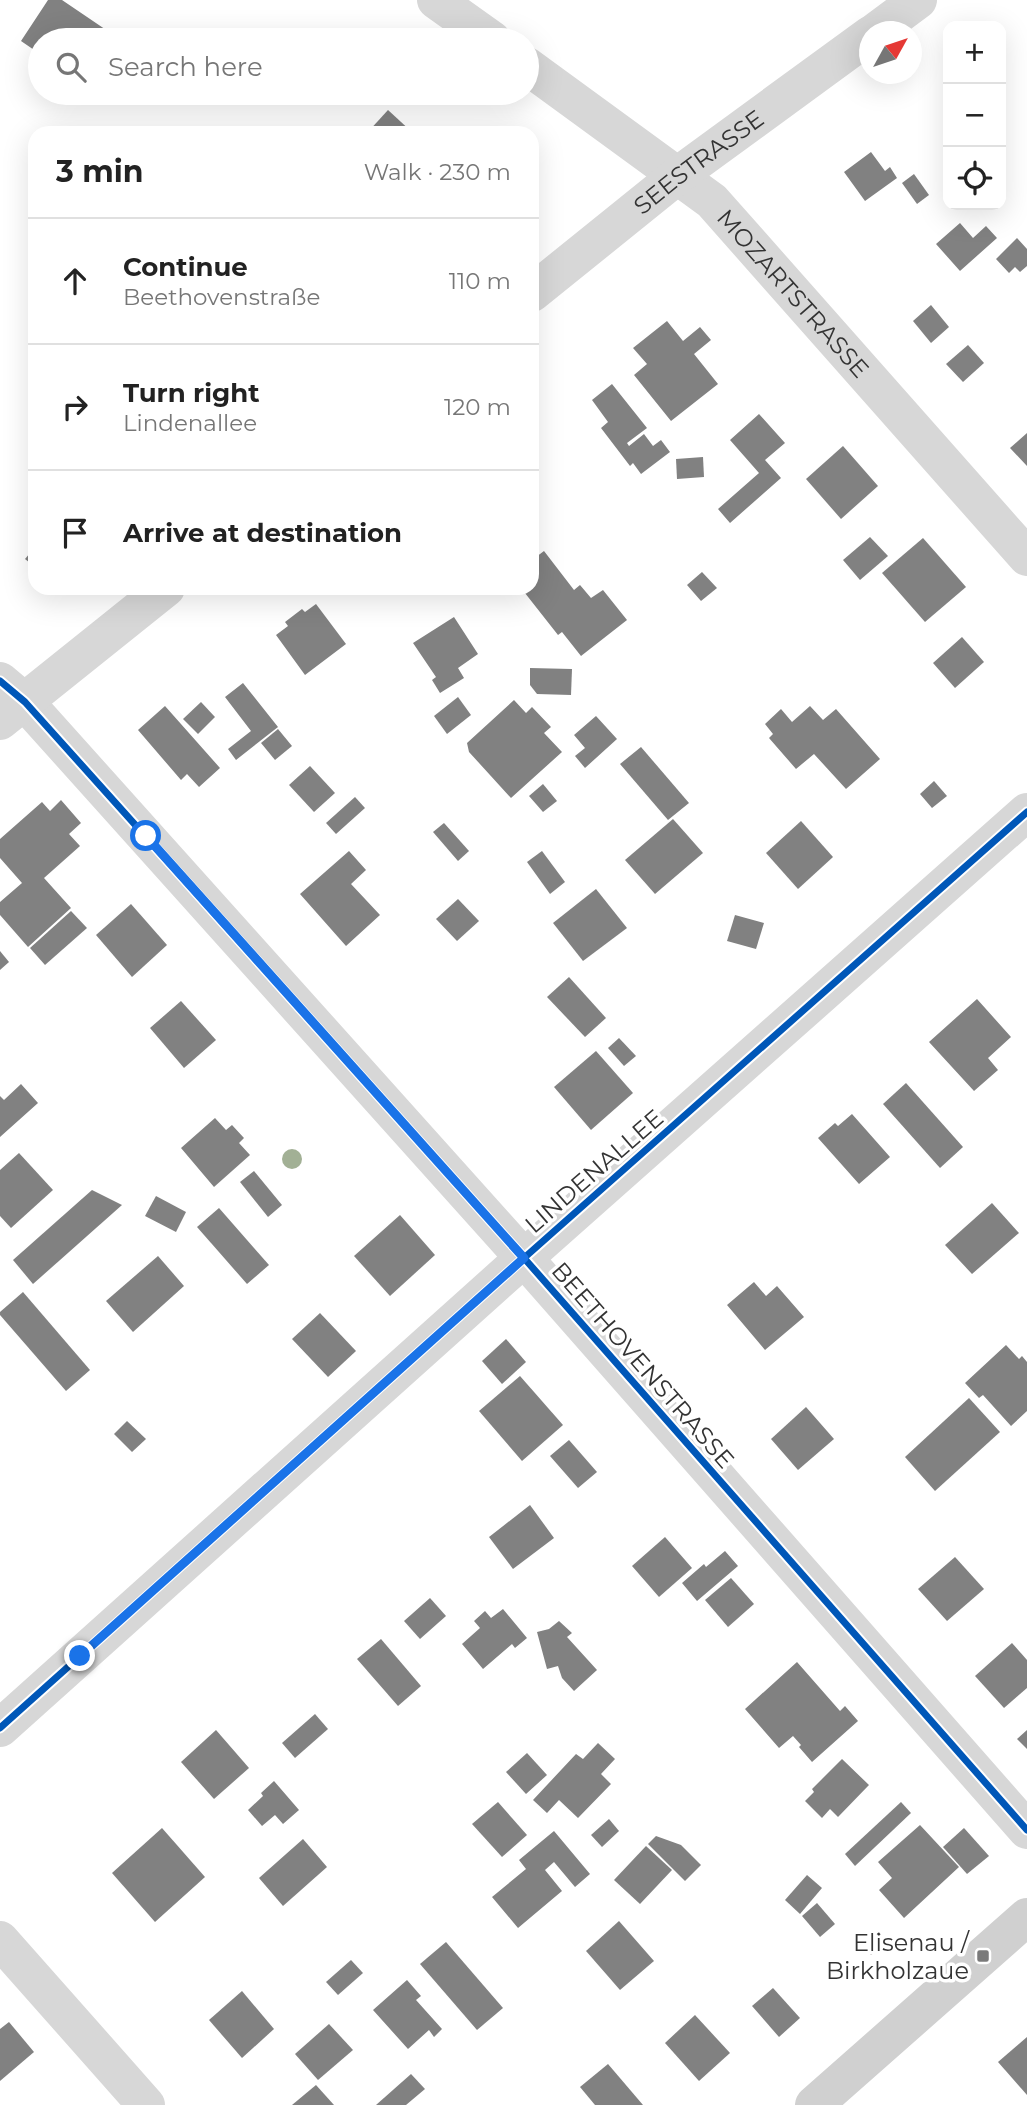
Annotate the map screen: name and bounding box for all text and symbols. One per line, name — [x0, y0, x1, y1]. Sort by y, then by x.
north arrow — [859, 21, 922, 84]
map controls — [943, 21, 1006, 210]
button: + — [943, 21, 1006, 84]
search box — [28, 28, 539, 105]
icon: search — [52, 48, 90, 86]
text: Search here — [108, 51, 263, 83]
button: − — [943, 84, 1006, 147]
street label: SEESTRASSE — [627, 103, 769, 220]
button: locate — [943, 147, 1006, 210]
text: 3 min — [56, 153, 143, 190]
text: Walk · 230 m — [364, 158, 511, 186]
street label: MOZARTSTRASSE — [711, 203, 876, 383]
text: Continue — [123, 251, 248, 283]
icon: ahead — [56, 262, 94, 300]
text: 110 m — [449, 267, 511, 295]
text: Beethovenstraße — [123, 283, 320, 311]
text: Turn right — [123, 377, 259, 409]
icon: right — [56, 388, 94, 426]
text: 120 m — [444, 393, 511, 421]
text: Lindenallee — [123, 409, 257, 437]
icon: arrive — [56, 514, 94, 552]
text: Arrive at destination — [123, 517, 402, 549]
route start — [130, 820, 161, 851]
street label: LINDENALLEE — [519, 1103, 669, 1239]
street label: BEETHOVENSTRASSE — [546, 1256, 740, 1474]
route end — [64, 1640, 95, 1671]
place label: Elisenau / Birkholzaue — [826, 1928, 970, 1985]
marker: Elisenau / Birkholzaue — [975, 1948, 991, 1964]

